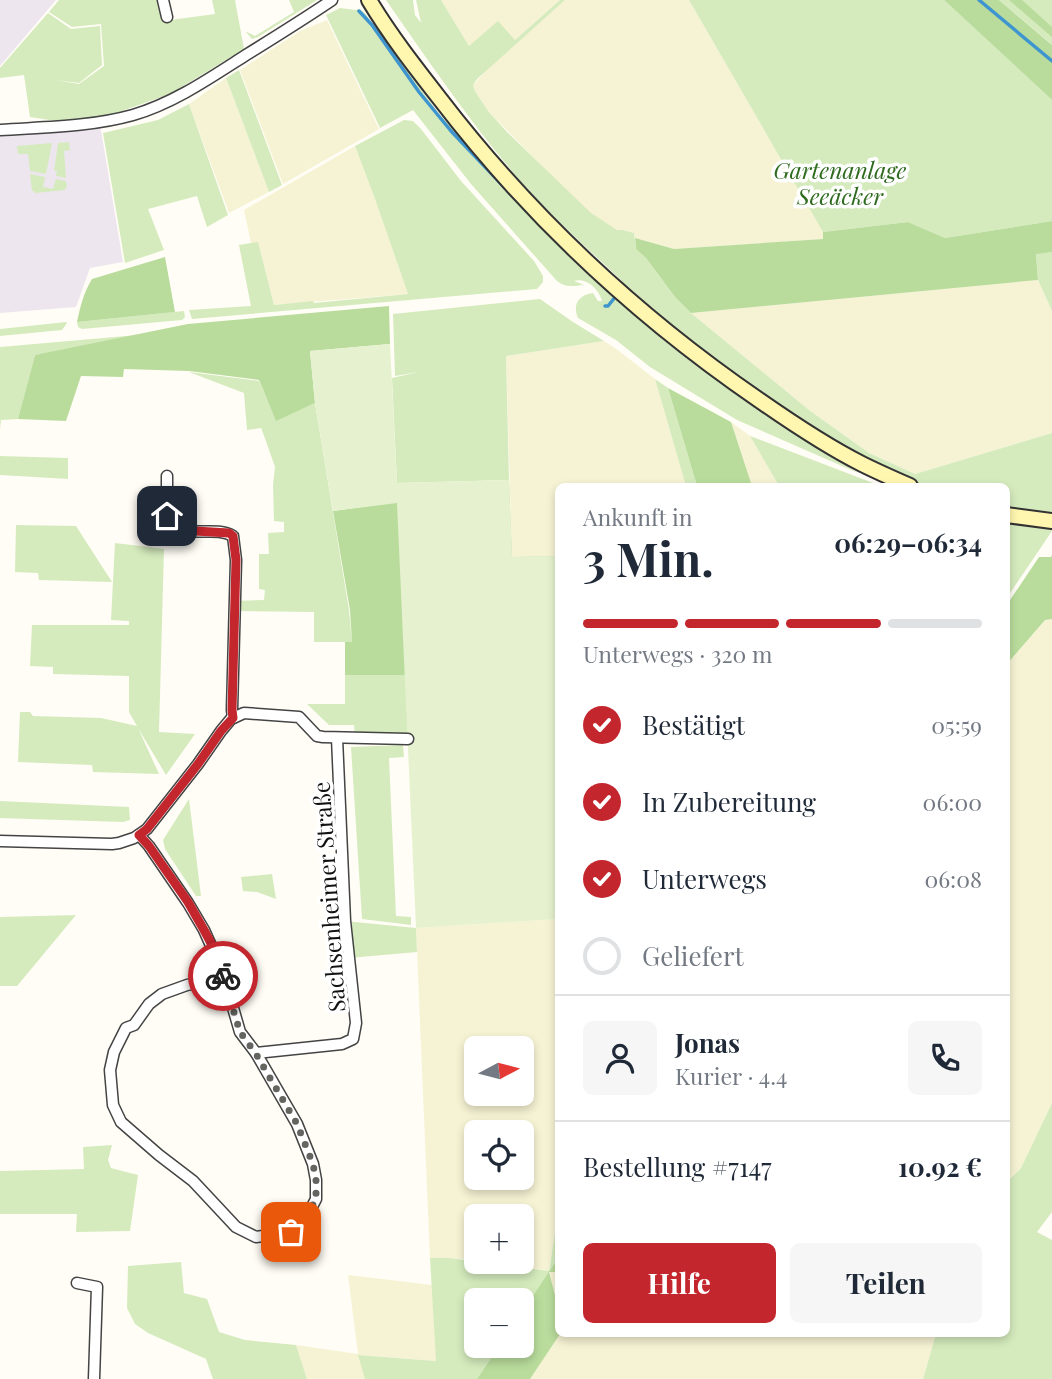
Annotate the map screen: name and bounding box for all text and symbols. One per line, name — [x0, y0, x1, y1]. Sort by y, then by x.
park label: Gartenanlage Seeäcker — [774, 154, 907, 211]
pin — [137, 486, 197, 546]
icon: home — [148, 497, 186, 535]
text: Ankunft in — [583, 501, 693, 532]
text: 06:29–06:34 — [834, 525, 982, 560]
text: 3 Min. — [583, 527, 714, 589]
text: Unterwegs · 320 m — [583, 638, 772, 669]
icon: check — [583, 706, 621, 744]
text: Bestätigt — [642, 707, 745, 742]
text: 05:59 — [931, 709, 982, 740]
street label: Sachsenheimer Straße — [304, 781, 352, 1013]
icon: check — [583, 783, 621, 821]
text: In Zubereitung — [642, 784, 816, 819]
text: 06:00 — [923, 786, 982, 817]
icon: check — [583, 860, 621, 898]
text: Unterwegs — [642, 861, 767, 896]
text: 06:08 — [924, 863, 982, 894]
text: Geliefert — [642, 938, 744, 973]
courier — [188, 941, 258, 1011]
icon: bike — [204, 957, 242, 995]
button: person — [583, 1021, 657, 1095]
button: phone — [908, 1021, 982, 1095]
text: Jonas — [675, 1025, 740, 1060]
north arrow — [464, 1036, 534, 1106]
map controls — [464, 1036, 534, 1358]
text: Kurier · 4.4 — [675, 1060, 787, 1091]
button: locate — [464, 1120, 534, 1190]
text: Bestellung #7147 — [583, 1149, 772, 1184]
text: 10.92 € — [898, 1149, 982, 1184]
pin — [261, 1202, 321, 1262]
button: + — [464, 1204, 534, 1274]
icon: bag — [272, 1213, 310, 1251]
button: Hilfe — [583, 1243, 776, 1323]
button: Teilen — [790, 1243, 982, 1323]
button: − — [464, 1288, 534, 1358]

